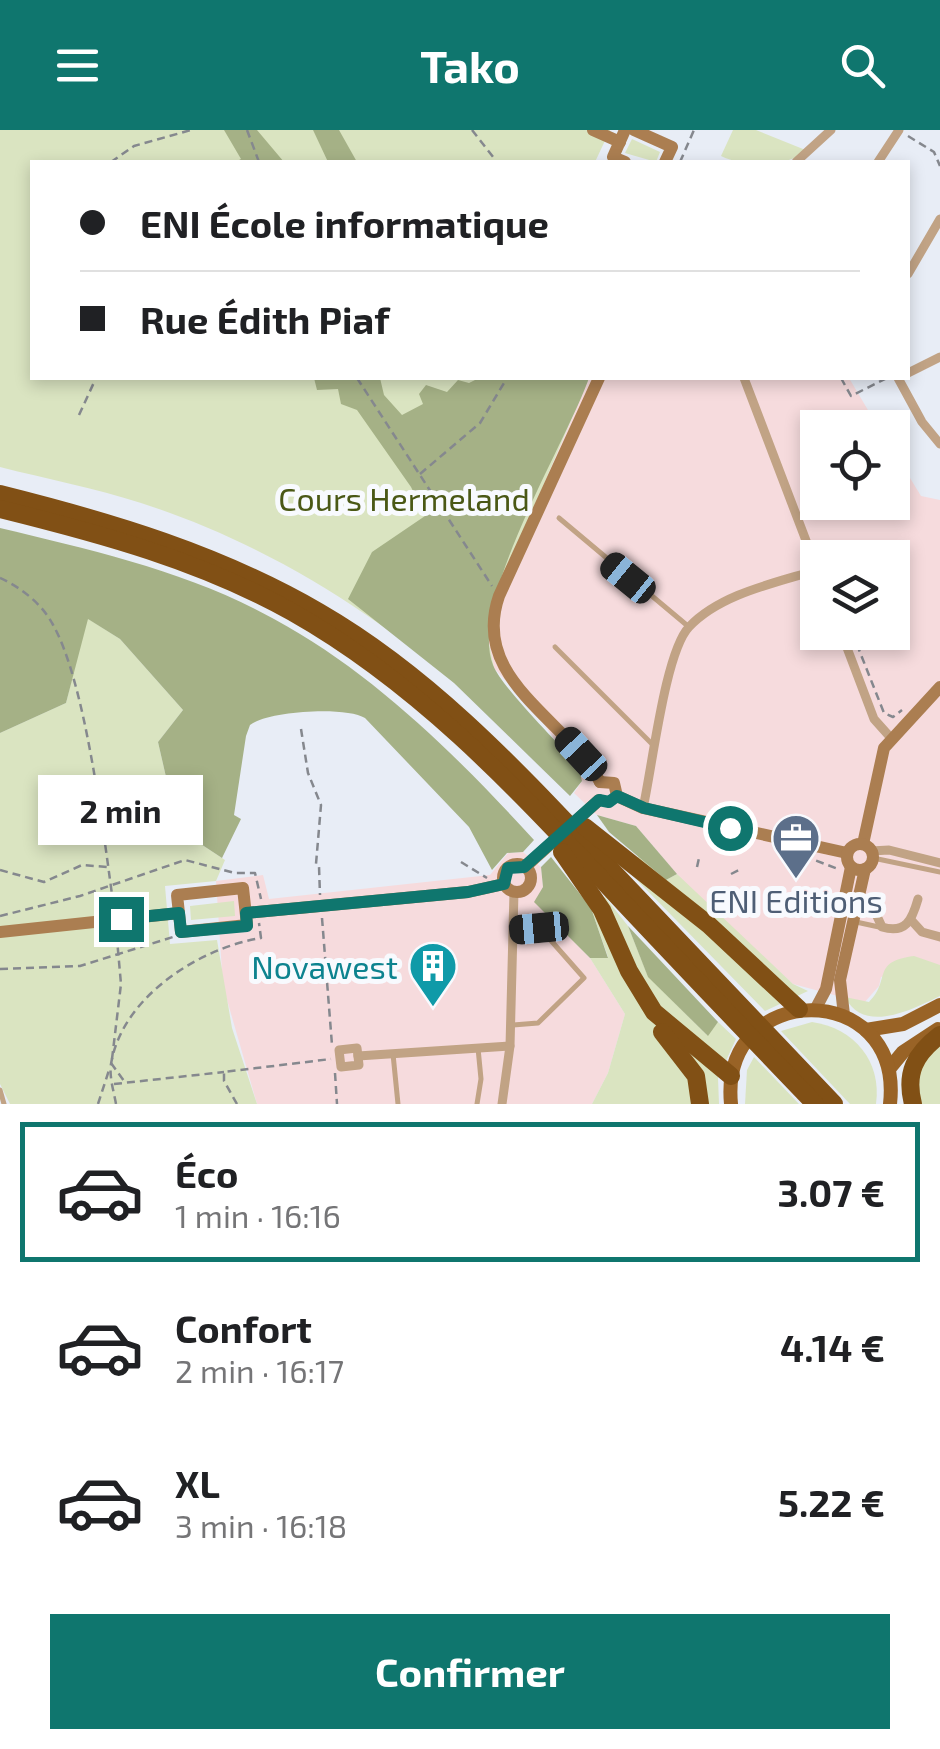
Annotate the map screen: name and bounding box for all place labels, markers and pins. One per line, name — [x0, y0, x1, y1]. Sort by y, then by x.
office icon: ENI Editions — [770, 812, 822, 880]
place label: ENI Editions — [709, 881, 883, 919]
building icon: Novawest — [407, 940, 459, 1008]
place label: Novawest — [251, 947, 398, 985]

